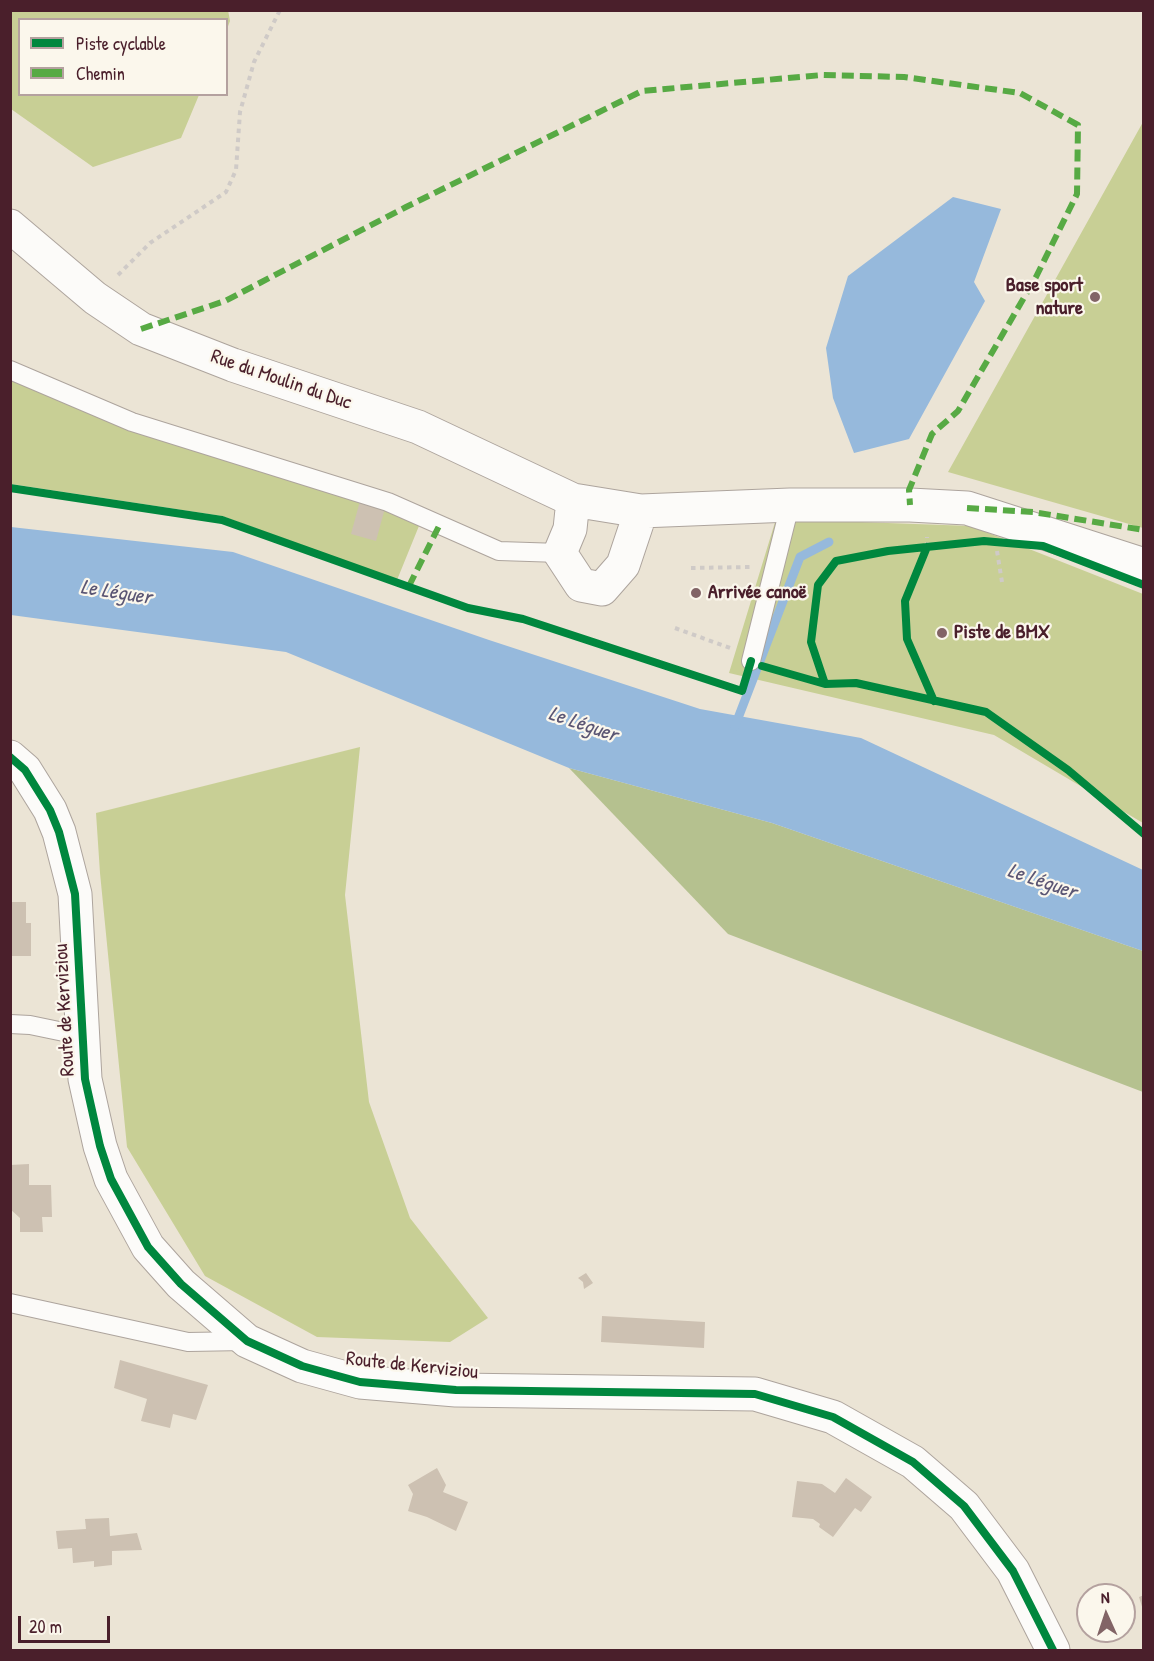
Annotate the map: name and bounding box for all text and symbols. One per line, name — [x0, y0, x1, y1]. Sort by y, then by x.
legend — [18, 18, 228, 96]
text: Piste cyclable — [76, 31, 166, 56]
text: Chemin — [76, 61, 125, 86]
place label: Base sport nature — [1006, 274, 1083, 321]
marker: Base sport nature — [1088, 290, 1102, 304]
street label: Rue du Moulin du Duc — [208, 345, 354, 415]
water label: Le Léguer — [79, 575, 153, 611]
place label: Arrivée canoë — [708, 581, 807, 605]
marker: Arrivée canoë — [689, 586, 703, 600]
place label: Piste de BMX — [954, 621, 1050, 645]
marker: Piste de BMX — [935, 626, 949, 640]
water label: Le Léguer — [545, 701, 621, 749]
water label: Le Léguer — [1004, 858, 1080, 906]
street label: Route de Kerviziou — [50, 943, 80, 1077]
street label: Route de Kerviziou — [345, 1347, 479, 1385]
north arrow — [1076, 1583, 1136, 1643]
text: N — [1100, 1586, 1110, 1608]
scale bar — [21, 1604, 112, 1642]
text: 20 m — [29, 1614, 62, 1639]

